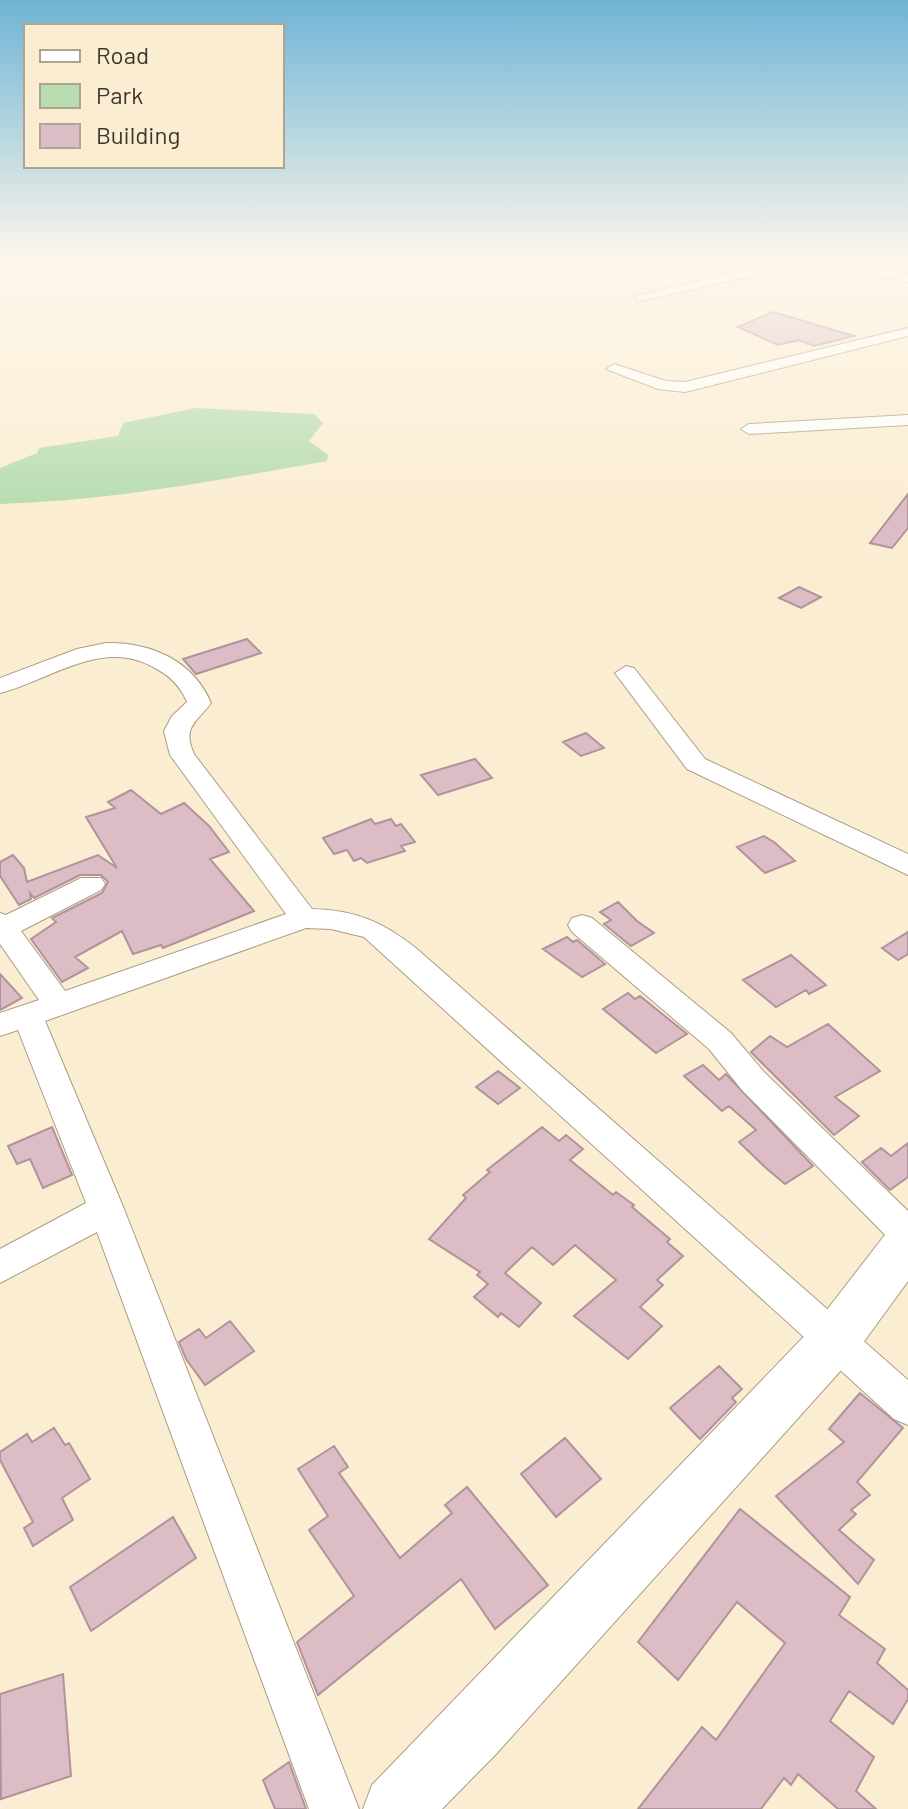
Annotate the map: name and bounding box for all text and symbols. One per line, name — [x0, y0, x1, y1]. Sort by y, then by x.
legend — [24, 24, 284, 168]
text: Road — [96, 40, 149, 69]
text: Park — [96, 80, 143, 109]
text: Building — [96, 120, 180, 149]

